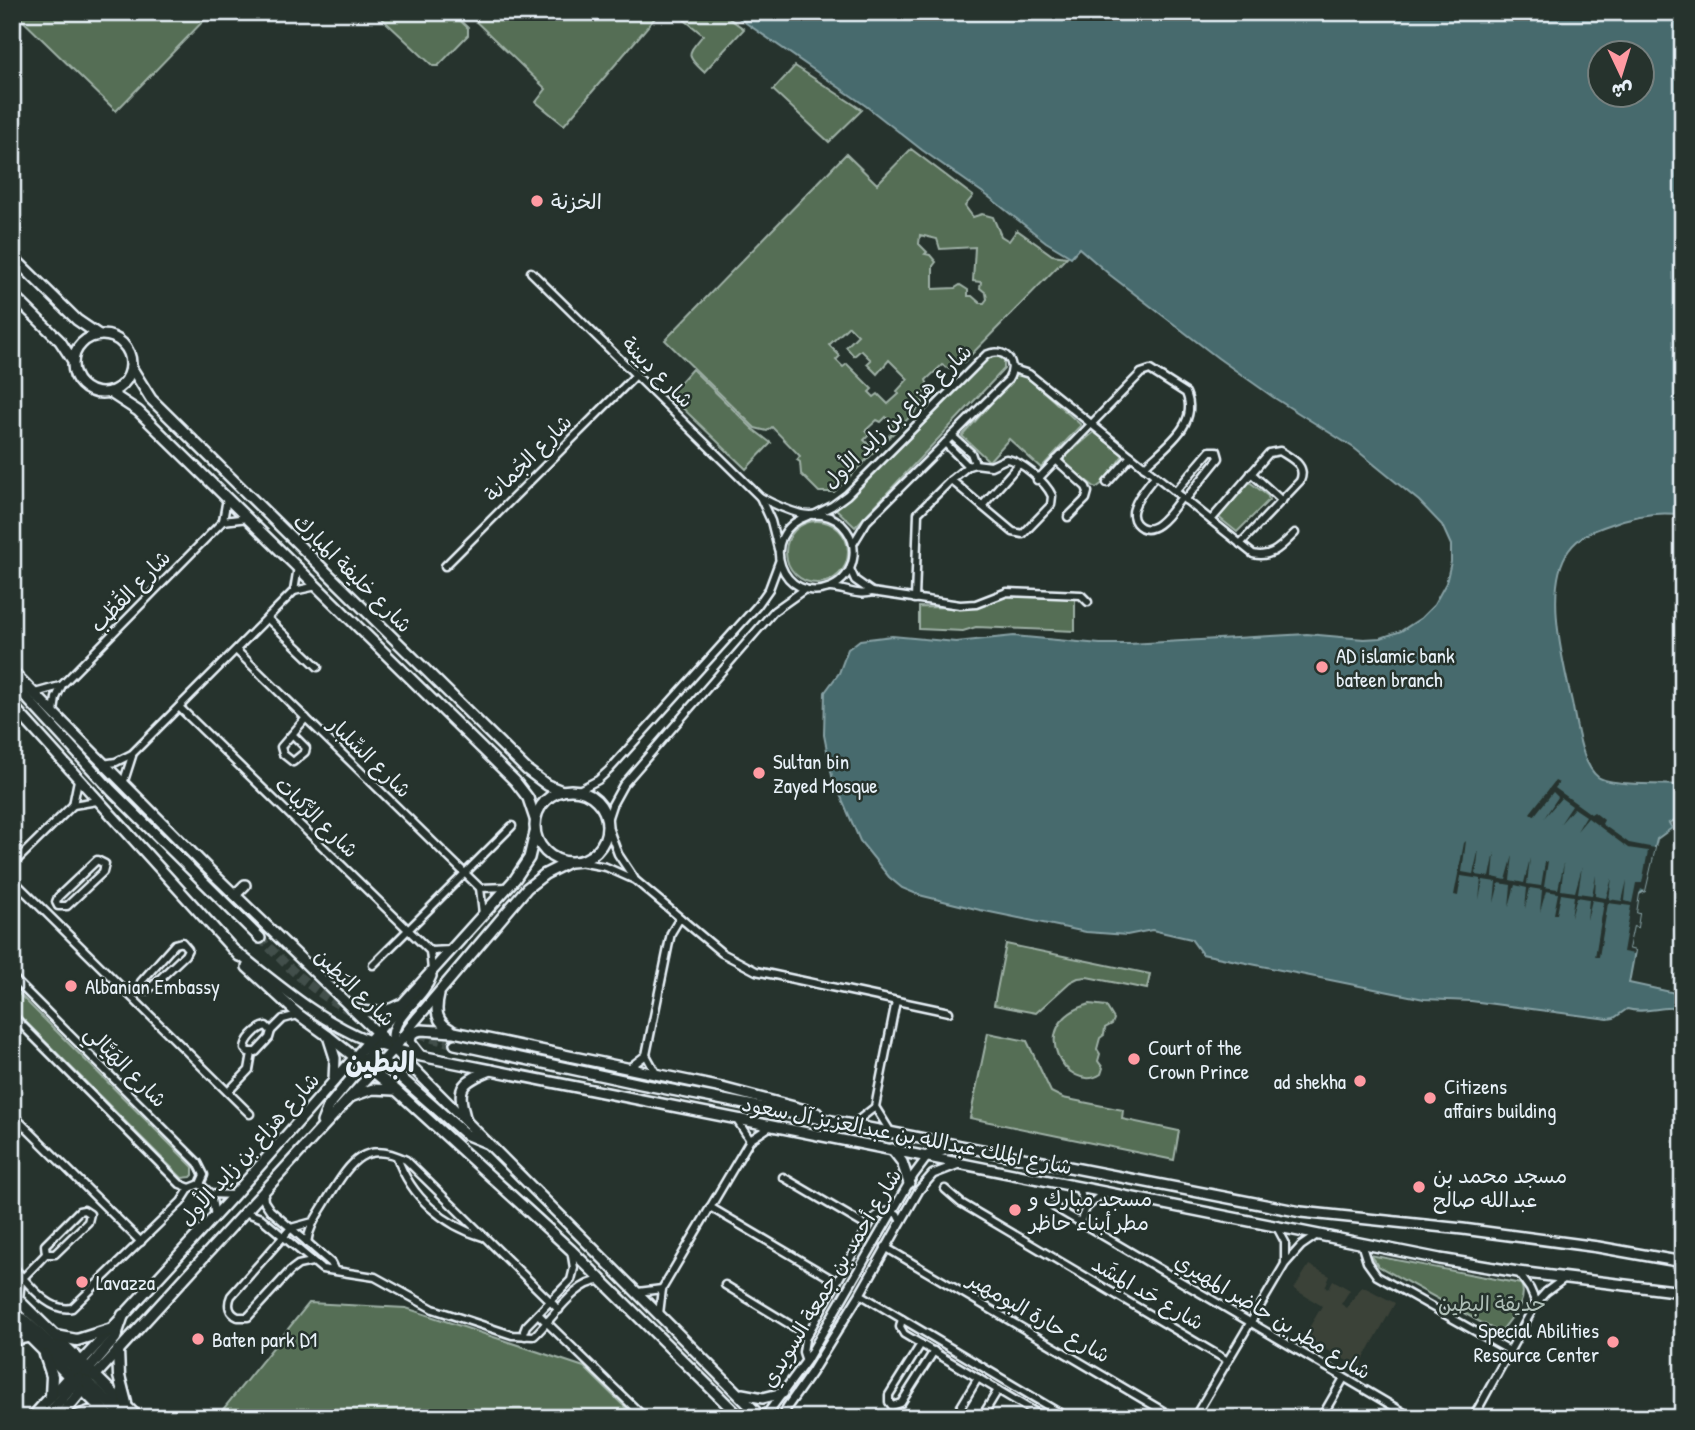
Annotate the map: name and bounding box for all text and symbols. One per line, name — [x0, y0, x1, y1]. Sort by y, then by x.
north arrow — [1586, 38, 1656, 108]
text: ش — [1611, 77, 1634, 105]
place label: الخزنة — [551, 187, 602, 216]
marker: الخزنة — [529, 193, 545, 209]
street label: شارع دِيينة — [615, 330, 700, 415]
street label: شارع هزاع بن زايد الأول — [816, 337, 979, 496]
street label: شارع الجُمانة — [478, 408, 579, 509]
street label: شارع خليفة المبارك — [286, 507, 419, 640]
street label: شارع القُطُب — [83, 543, 177, 639]
place label: AD islamic bank bateen branch — [1336, 641, 1455, 694]
marker: AD islamic bank bateen branch — [1314, 659, 1330, 675]
street label: شارع السِّلبار — [320, 709, 418, 805]
place label: Sultan bin Zayed Mosque — [773, 747, 878, 800]
marker: Sultan bin Zayed Mosque — [751, 765, 767, 781]
street label: شارع الرُّكبات — [268, 770, 365, 865]
street label: شارع البَطِين — [307, 941, 402, 1034]
place label: Albanian Embassy — [85, 972, 220, 1001]
marker: Albanian Embassy — [63, 978, 79, 994]
street label: شارع الهَيَّالي — [75, 1018, 174, 1117]
place label: Court of the Crown Prince — [1148, 1033, 1249, 1086]
district label: البطين — [345, 1043, 415, 1081]
marker: Court of the Crown Prince — [1126, 1051, 1142, 1067]
street label: شارع هزاع بن زايد الأول — [172, 1066, 327, 1233]
place label: ad shekha — [1274, 1067, 1346, 1096]
place label: Citizens affairs building — [1444, 1072, 1556, 1125]
marker: ad shekha — [1352, 1073, 1368, 1089]
street label: شارع الملك عبدالله بن عبدالعزيز آل سعود — [739, 1089, 1075, 1182]
marker: Citizens affairs building — [1422, 1090, 1438, 1106]
place label: مسجد محمد بن عبدالله صالح — [1433, 1161, 1567, 1214]
street label: شارع أحمد بن جمعة السويدي — [754, 1163, 909, 1393]
marker: مسجد محمد بن عبدالله صالح — [1411, 1179, 1427, 1195]
place label: مسجد مبارك و مطر أبناء حاظر — [1027, 1184, 1152, 1237]
marker: مسجد مبارك و مطر أبناء حاظر — [1007, 1202, 1023, 1218]
street label: شارع مطر بن حاضر المهيري — [1169, 1246, 1376, 1387]
street label: شارع حَد المِشَد — [1086, 1249, 1209, 1338]
street label: شارع حارة البومهير — [960, 1263, 1116, 1370]
place label: Lavazza — [96, 1268, 155, 1297]
marker: Lavazza — [74, 1274, 90, 1290]
park label: حديقة البطين — [1438, 1289, 1546, 1318]
place label: Special Abilities Resource Center — [1474, 1316, 1599, 1369]
place label: Baten park D1 — [212, 1325, 317, 1354]
marker: Baten park D1 — [190, 1331, 206, 1347]
marker: Special Abilities Resource Center — [1605, 1334, 1621, 1350]

